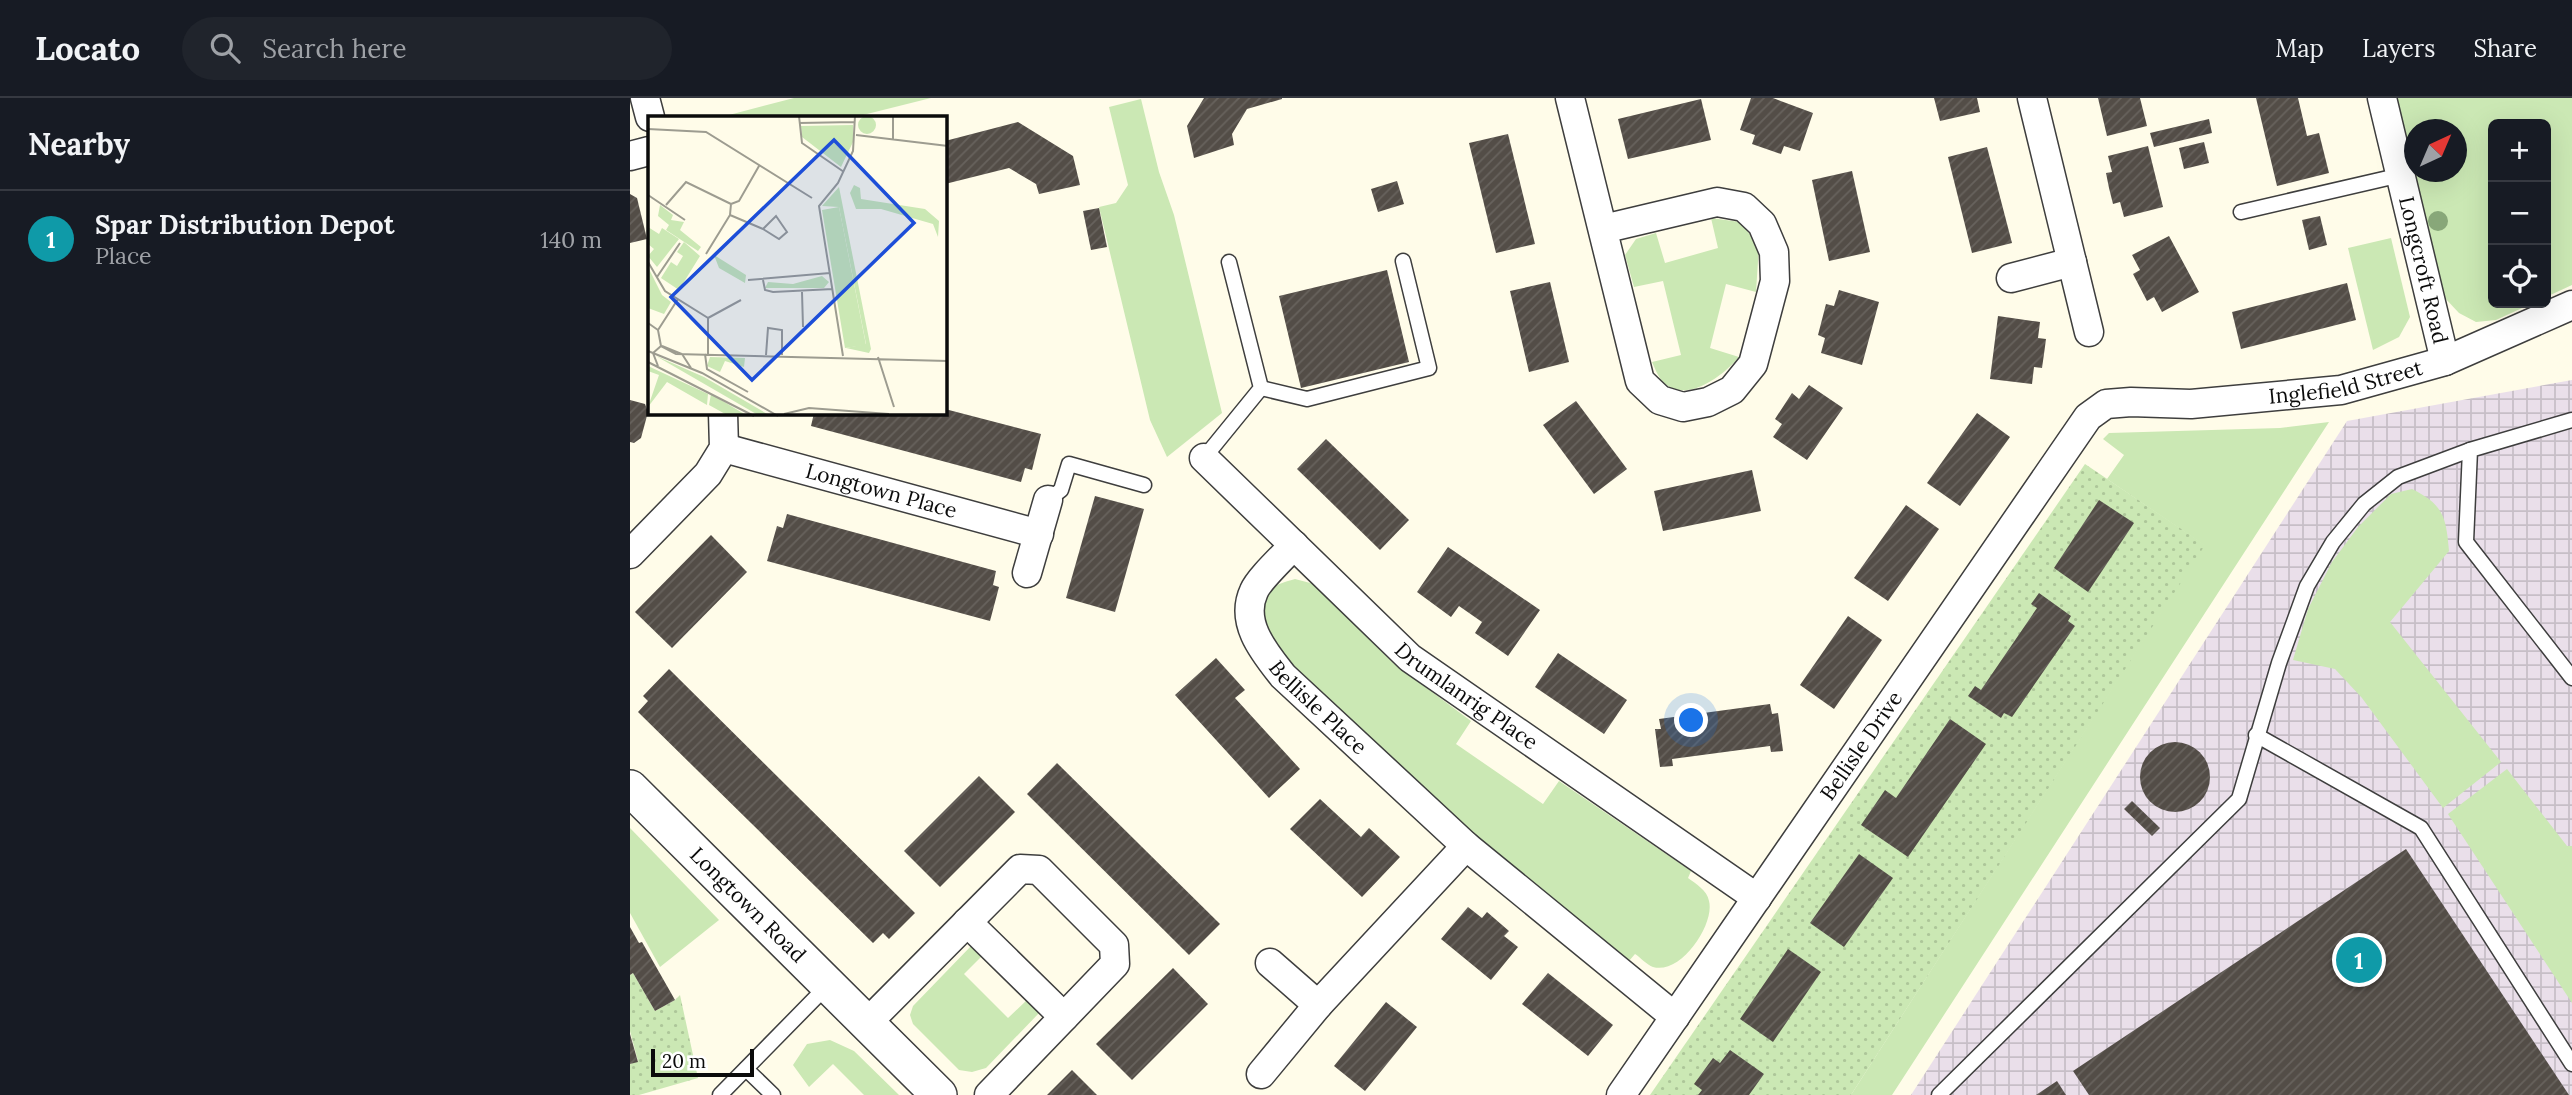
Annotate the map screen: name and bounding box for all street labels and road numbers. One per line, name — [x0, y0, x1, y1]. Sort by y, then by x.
street label: Longcroft Road — [2393, 194, 2454, 346]
street label: Inglefield Street — [2267, 354, 2426, 410]
street label: Longtown Place — [803, 457, 960, 524]
street label: Drumlanrig Place — [1389, 636, 1543, 755]
street label: Bellisle Place — [1263, 655, 1373, 760]
street label: Bellisle Drive — [1814, 686, 1908, 805]
street label: Longtown Road — [684, 841, 812, 968]

